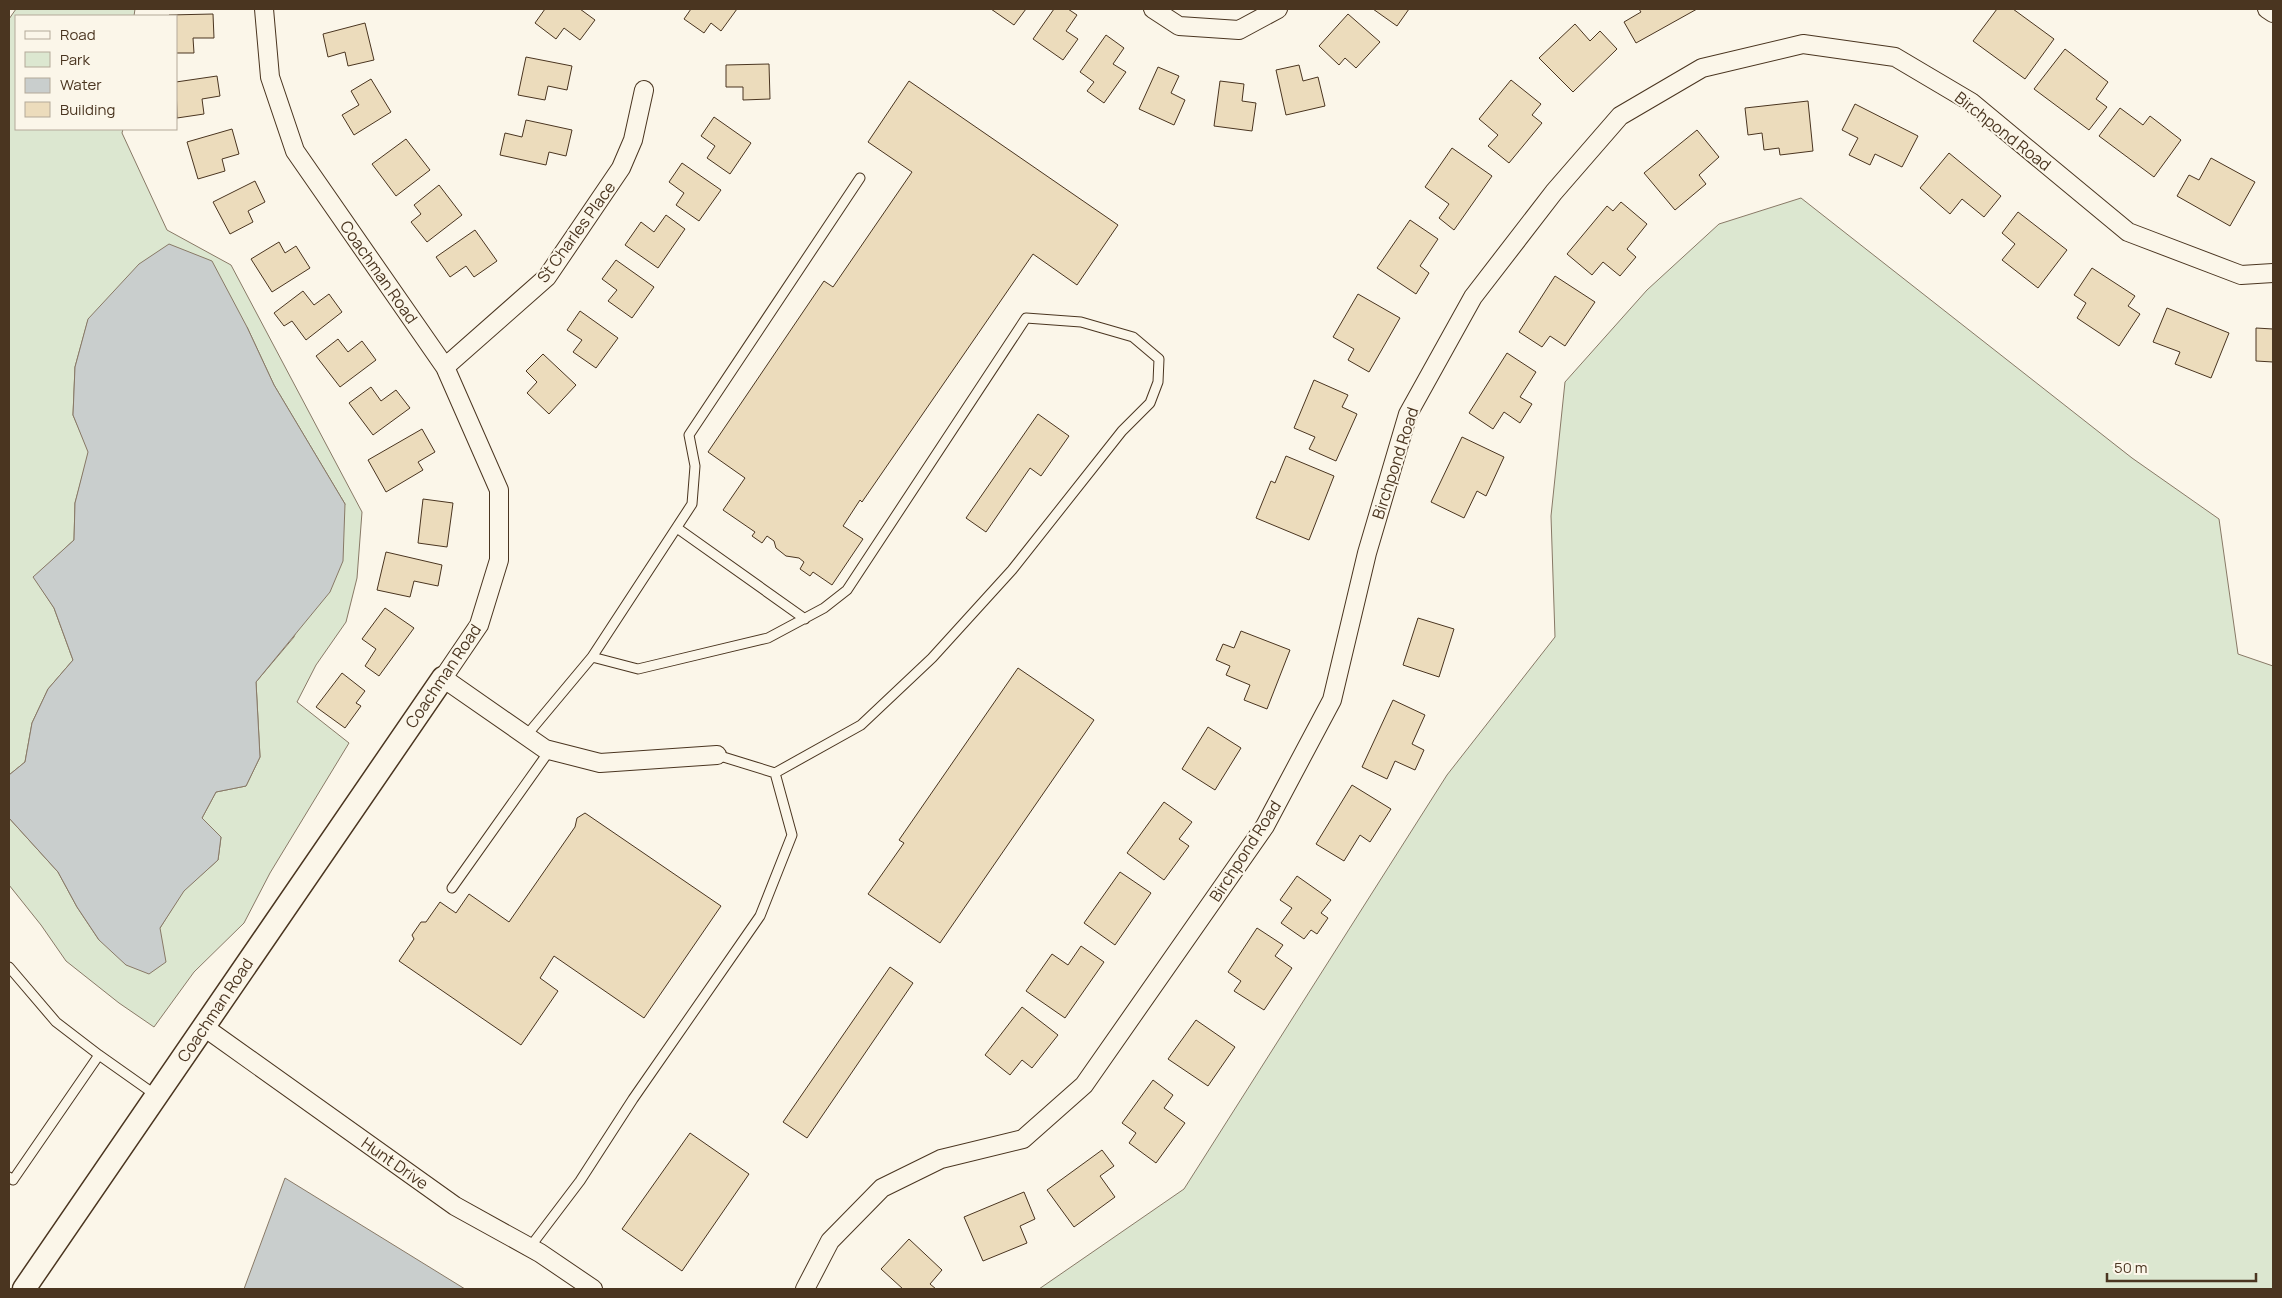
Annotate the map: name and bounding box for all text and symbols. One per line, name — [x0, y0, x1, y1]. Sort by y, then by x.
legend — [15, 15, 178, 130]
text: Road — [60, 24, 96, 45]
text: Park — [60, 49, 90, 70]
text: Water — [60, 74, 102, 95]
street label: Birchpond Road — [1950, 86, 2056, 176]
text: Building — [60, 99, 115, 120]
street label: St Charles Place — [532, 177, 620, 287]
street label: Coachman Road — [335, 216, 423, 328]
street label: Birchpond Road — [1367, 404, 1423, 522]
street label: Coachman Road — [400, 620, 486, 732]
street label: Birchpond Road — [1204, 796, 1286, 906]
street label: Coachman Road — [172, 954, 258, 1066]
street label: Hunt Drive — [357, 1132, 433, 1194]
scale bar — [2107, 1250, 2256, 1282]
text: 50 m — [2114, 1257, 2148, 1278]

